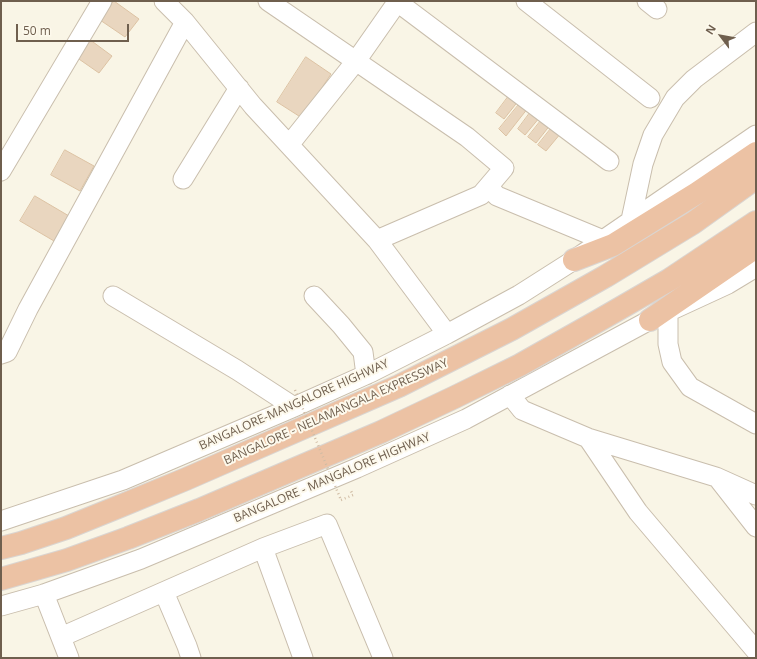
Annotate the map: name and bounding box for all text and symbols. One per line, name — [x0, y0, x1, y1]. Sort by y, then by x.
scale bar — [18, 16, 131, 42]
north arrow — [701, 16, 741, 56]
text: 50 m — [23, 22, 51, 39]
text: N — [702, 22, 719, 37]
street label: BANGALORE - NELAMANGALA EXPRESSWAY — [222, 356, 450, 468]
street label: BANGALORE-MANGALORE HIGHWAY — [197, 357, 391, 453]
street label: BANGALORE - MANGALORE HIGHWAY — [232, 430, 432, 526]

